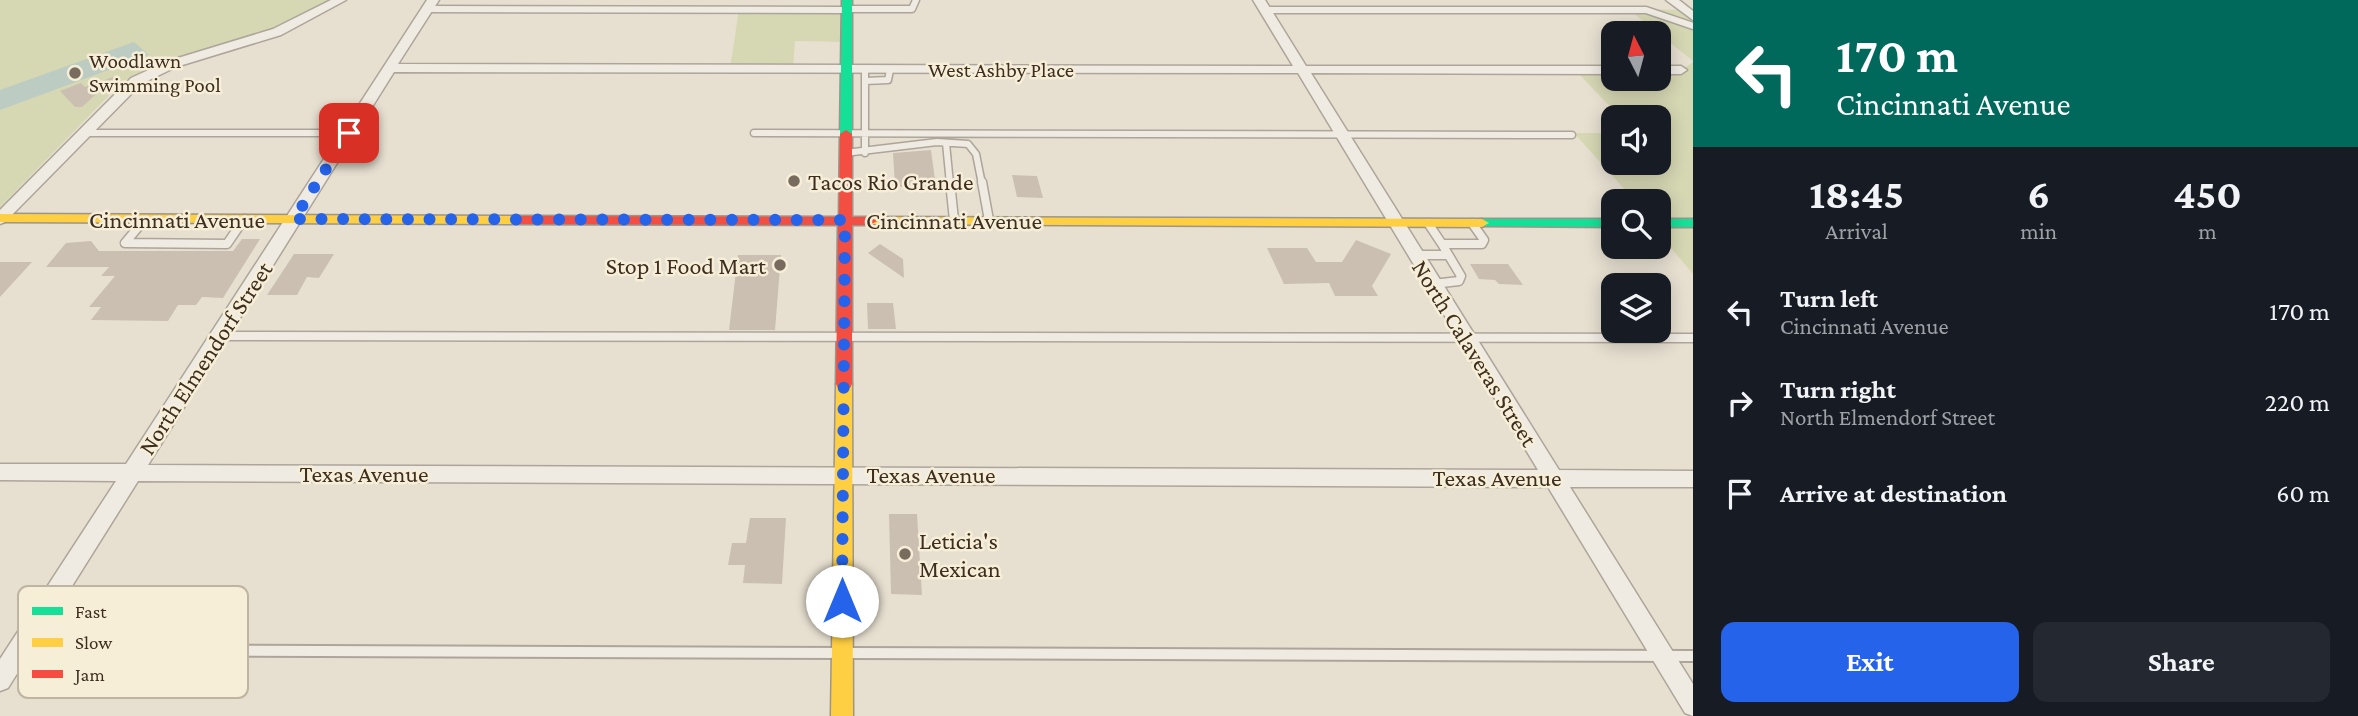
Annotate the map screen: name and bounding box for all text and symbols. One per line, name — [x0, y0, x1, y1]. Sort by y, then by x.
north arrow — [1601, 21, 1671, 91]
map controls — [1601, 21, 1671, 343]
icon: left — [1721, 28, 1812, 119]
text: 170 m — [1836, 28, 1958, 83]
place label: Woodlawn Swimming Pool — [89, 49, 221, 97]
street label: West Ashby Place — [928, 58, 1074, 82]
marker: Woodlawn Swimming Pool — [67, 65, 83, 81]
text: Cincinnati Avenue — [1836, 86, 2071, 122]
pin — [319, 103, 379, 163]
button: sound — [1601, 105, 1671, 175]
icon: arrive — [330, 114, 368, 152]
place label: Tacos Rio Grande — [808, 168, 973, 195]
text: 18:45 — [1809, 170, 1904, 217]
text: 6 — [2027, 170, 2050, 217]
text: 450 — [2173, 170, 2242, 217]
marker: Tacos Rio Grande — [786, 173, 802, 189]
button: search — [1601, 189, 1671, 259]
street label: Cincinnati Avenue — [89, 206, 265, 233]
street label: Cincinnati Avenue — [866, 207, 1042, 234]
text: Arrival — [1825, 218, 1888, 244]
text: min — [2020, 218, 2057, 244]
text: m — [2198, 218, 2217, 244]
place label: Stop 1 Food Mart — [606, 252, 767, 279]
street label: North Calaveras Street — [1407, 255, 1544, 452]
street label: North Elmendorf Street — [133, 256, 278, 459]
marker: Stop 1 Food Mart — [772, 257, 788, 273]
button: layers — [1601, 273, 1671, 343]
text: Turn left — [1780, 284, 1878, 313]
icon: left — [1721, 293, 1759, 331]
text: 170 m — [2269, 297, 2330, 326]
text: Cincinnati Avenue — [1780, 313, 1949, 339]
text: Turn right — [1780, 375, 1896, 404]
icon: right — [1721, 384, 1759, 422]
text: 220 m — [2265, 388, 2330, 417]
text: North Elmendorf Street — [1780, 404, 1995, 430]
street label: Texas Avenue — [299, 460, 429, 487]
street label: Texas Avenue — [866, 461, 996, 488]
street label: Texas Avenue — [1432, 464, 1562, 491]
icon: arrive — [1721, 475, 1759, 513]
text: Arrive at destination — [1780, 479, 2007, 508]
text: 60 m — [2276, 479, 2330, 508]
place label: Leticia's Mexican — [919, 527, 1001, 582]
marker: Leticia's Mexican — [897, 546, 913, 562]
position arrow — [805, 564, 879, 638]
legend — [18, 586, 248, 698]
text: Fast — [75, 601, 107, 622]
button: Exit — [1721, 622, 2019, 702]
button: Share — [2033, 622, 2330, 702]
text: Slow — [75, 632, 112, 653]
text: Jam — [73, 664, 105, 685]

